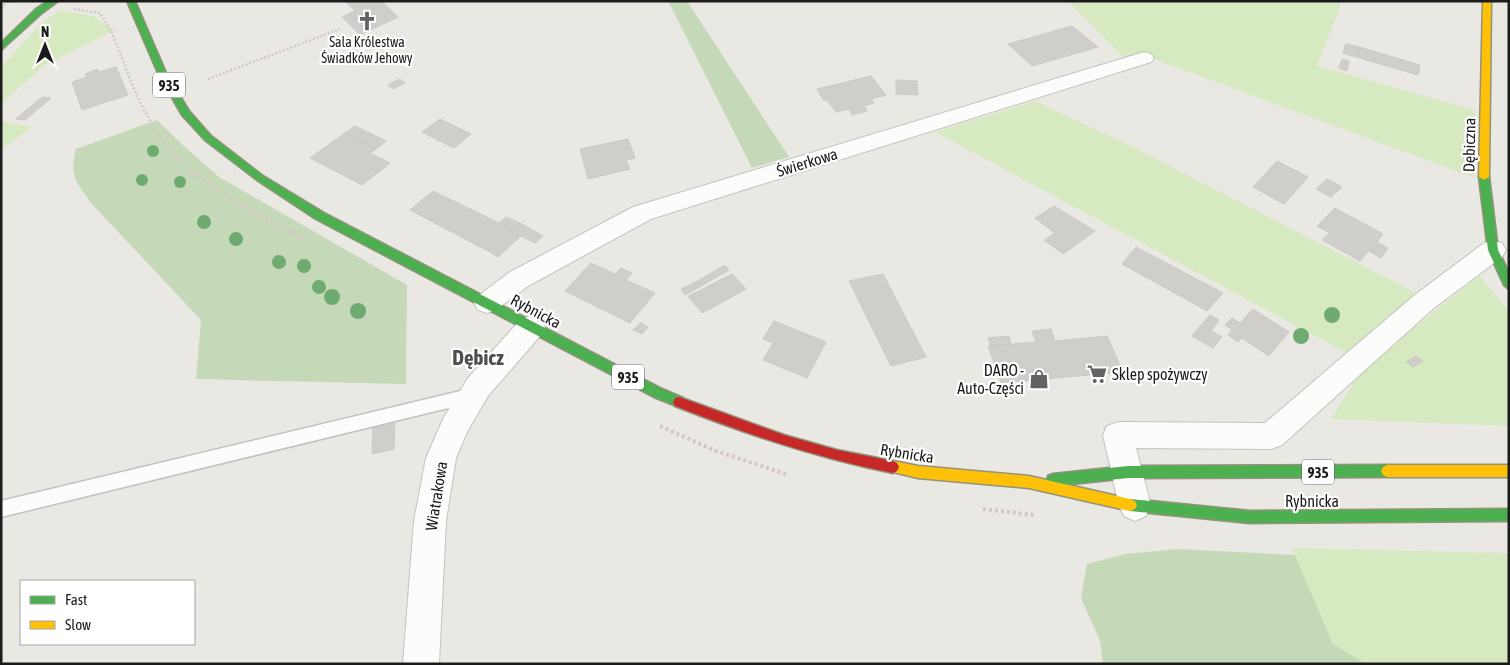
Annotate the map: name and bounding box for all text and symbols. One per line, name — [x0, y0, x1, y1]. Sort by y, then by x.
church icon: Sala Królestwa Świadków Jehowy — [356, 10, 378, 32]
north arrow — [20, 20, 70, 70]
text: N — [41, 24, 49, 40]
place label: Sala Królestwa Świadków Jehowy — [321, 34, 413, 66]
road number: 935 — [153, 72, 185, 98]
street label: Dębiczna — [1460, 118, 1479, 172]
street label: Świerkowa — [774, 144, 840, 180]
street label: Rybnicka — [507, 290, 564, 333]
district label: Dębicz — [452, 345, 504, 369]
place label: DARO - Auto-Części — [957, 361, 1024, 398]
supermarket icon: Sklep spożywczy — [1086, 363, 1108, 385]
road number: 935 — [612, 364, 644, 390]
place label: Sklep spożywczy — [1112, 365, 1208, 384]
shop icon: DARO - Auto-Części — [1028, 368, 1050, 390]
street label: Rybnicka — [879, 440, 935, 467]
street label: Wiatrakowa — [422, 460, 450, 532]
road number: 935 — [1302, 460, 1334, 484]
street label: Rybnicka — [1285, 492, 1339, 511]
legend — [20, 580, 195, 645]
text: Fast — [65, 591, 87, 608]
text: Slow — [65, 616, 91, 633]

